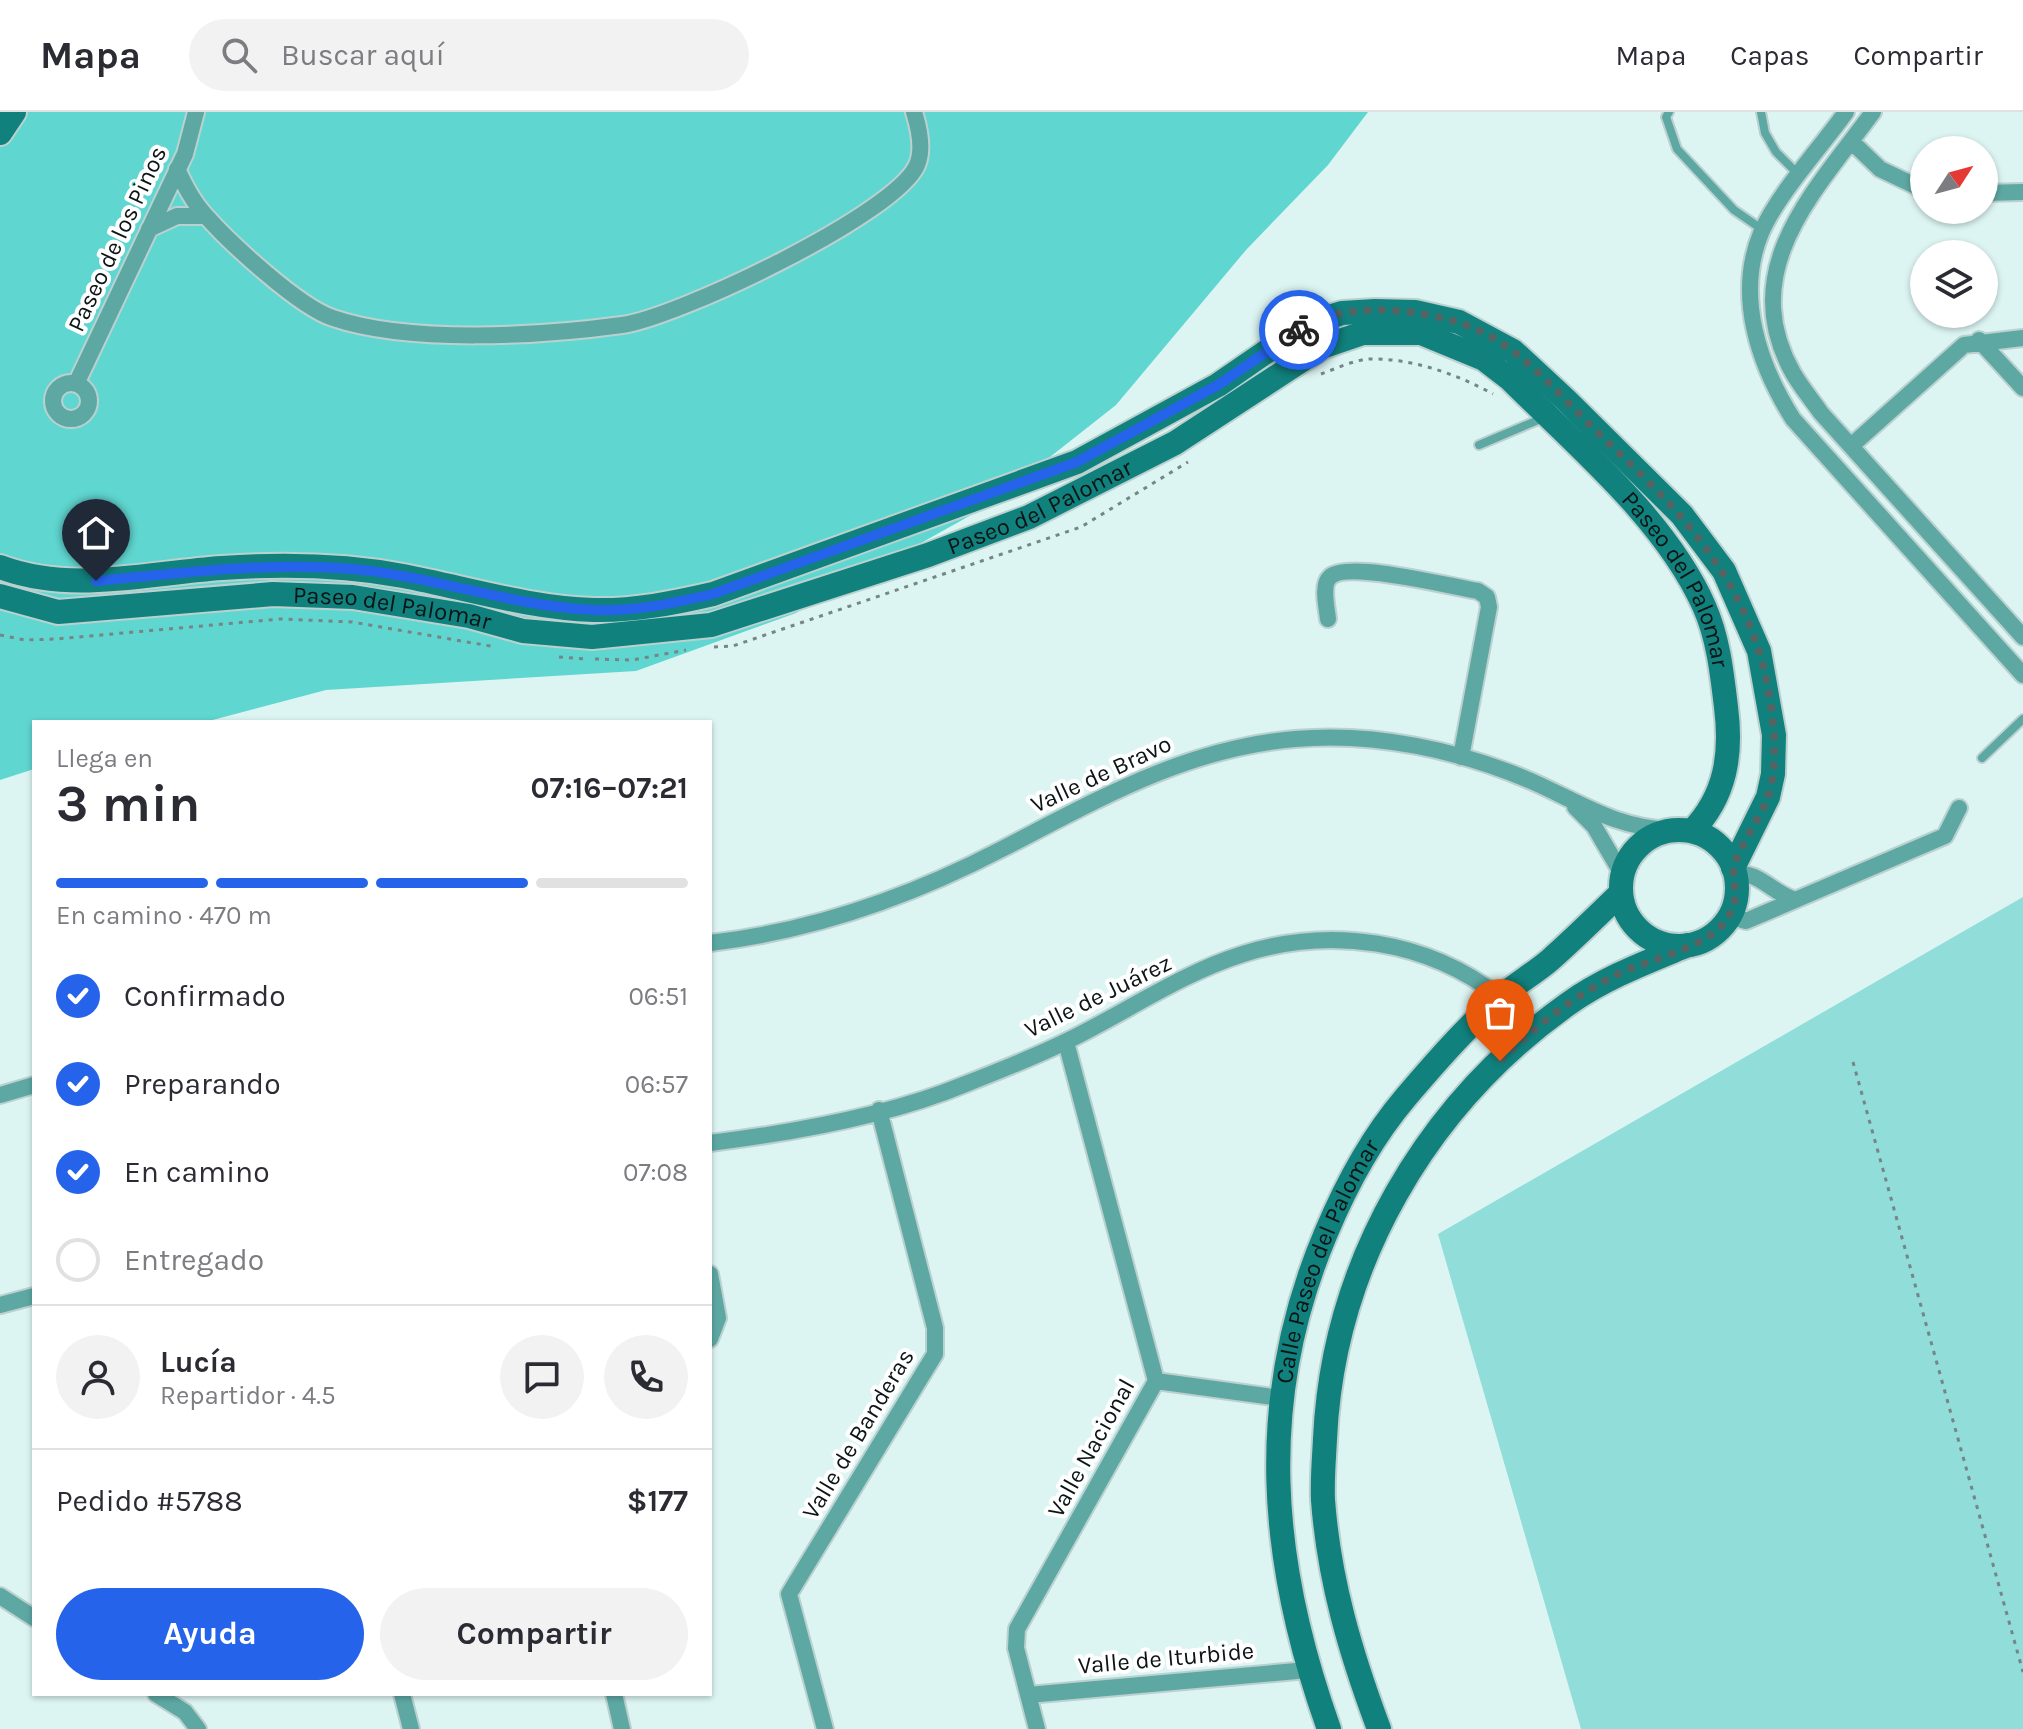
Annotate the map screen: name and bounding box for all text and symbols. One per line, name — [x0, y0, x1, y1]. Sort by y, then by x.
search box — [189, 19, 749, 91]
text: Mapa — [40, 33, 141, 78]
icon: search — [217, 33, 261, 77]
text: Buscar aquí — [281, 37, 445, 73]
text: Mapa — [1615, 39, 1686, 72]
text: Capas — [1730, 39, 1809, 72]
text: Compartir — [1853, 39, 1983, 72]
north arrow — [1910, 136, 1998, 224]
map controls — [1910, 136, 1998, 328]
street label: Paseo de los Pinos — [62, 142, 172, 336]
button: layers — [1910, 240, 1998, 328]
courier — [1259, 290, 1339, 370]
icon: bike — [1277, 308, 1321, 352]
street label: Paseo del Palomar — [943, 453, 1137, 561]
street label: Paseo del Palomar — [1616, 485, 1735, 670]
pin — [62, 499, 130, 581]
icon: home — [74, 511, 118, 555]
street label: Paseo del Palomar — [293, 581, 495, 636]
street label: Valle de Bravo — [1026, 729, 1176, 819]
text: Llega en — [56, 743, 153, 774]
text: 07:16–07:21 — [531, 770, 688, 806]
text: 3 min — [56, 773, 200, 834]
text: En camino · 470 m — [56, 900, 272, 931]
street label: Valle de Juárez — [1020, 948, 1176, 1044]
icon: check — [56, 974, 100, 1018]
text: Confirmado — [124, 978, 286, 1014]
pin — [1466, 979, 1534, 1061]
text: 06:51 — [628, 981, 688, 1012]
icon: bag — [1478, 991, 1522, 1035]
icon: check — [56, 1062, 100, 1106]
text: Preparando — [124, 1066, 281, 1102]
text: 06:57 — [625, 1069, 688, 1100]
street label: Calle Paseo del Palomar — [1270, 1134, 1385, 1385]
icon: check — [56, 1150, 100, 1194]
text: En camino — [124, 1154, 270, 1190]
text: 07:08 — [623, 1157, 688, 1188]
text: Entregado — [124, 1242, 264, 1278]
button: person — [56, 1335, 140, 1419]
button: chat — [500, 1335, 584, 1419]
button: phone — [604, 1335, 688, 1419]
text: Lucía — [160, 1344, 237, 1380]
street label: Valle de Banderas — [796, 1344, 920, 1524]
street label: Valle Nacional — [1041, 1374, 1141, 1522]
text: Repartidor · 4.5 — [160, 1380, 336, 1411]
text: Pedido #5788 — [56, 1483, 243, 1519]
text: $177 — [627, 1483, 688, 1519]
button: Ayuda — [56, 1588, 364, 1680]
button: Compartir — [380, 1588, 688, 1680]
street label: Valle de Iturbide — [1077, 1636, 1255, 1680]

